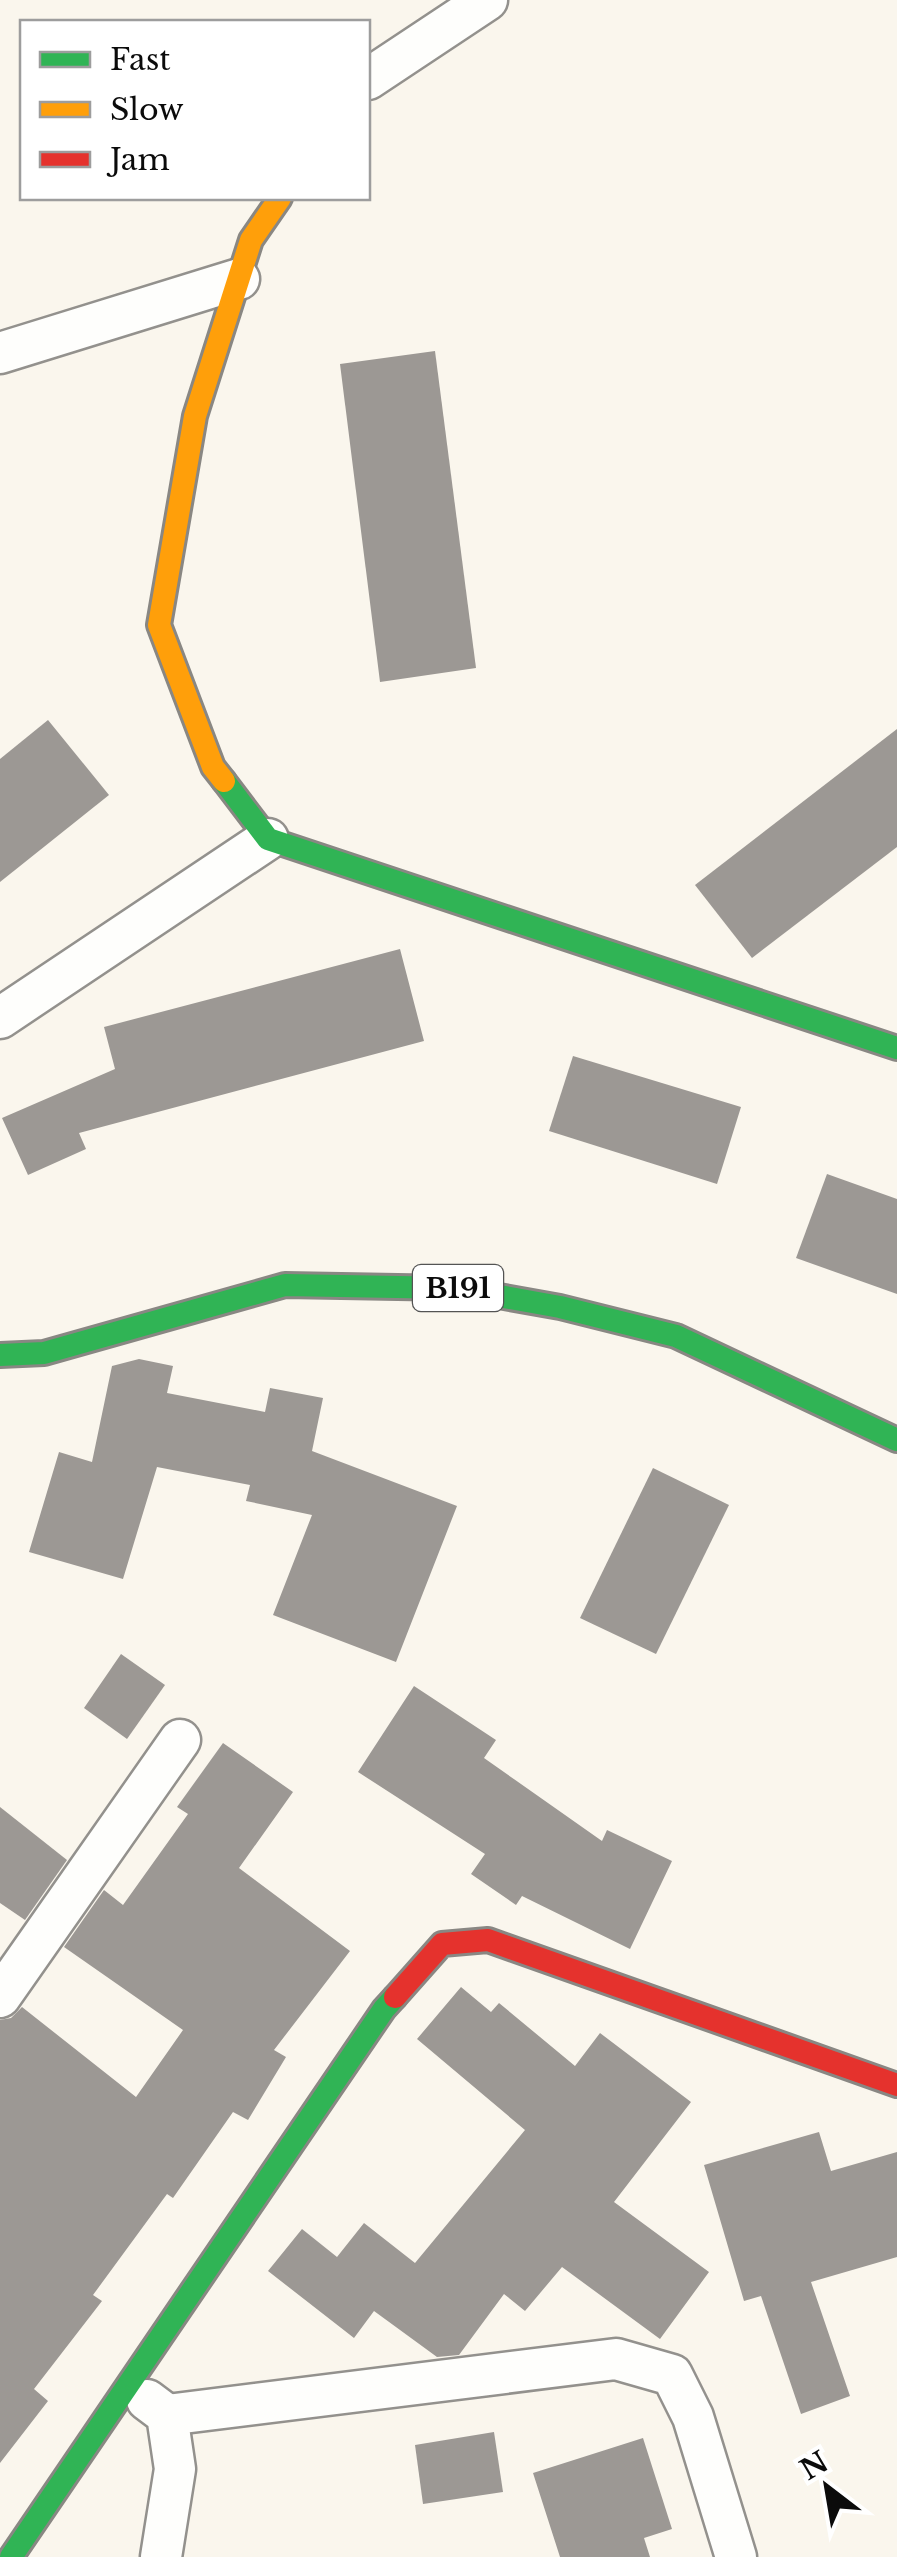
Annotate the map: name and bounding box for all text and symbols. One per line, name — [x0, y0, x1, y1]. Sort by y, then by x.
legend — [20, 20, 370, 200]
text: Fast — [110, 41, 171, 78]
text: Slow — [110, 91, 184, 128]
text: Jam — [106, 141, 170, 178]
road number: B191 — [413, 1265, 503, 1311]
north arrow — [777, 2437, 877, 2537]
text: N — [794, 2444, 835, 2488]

